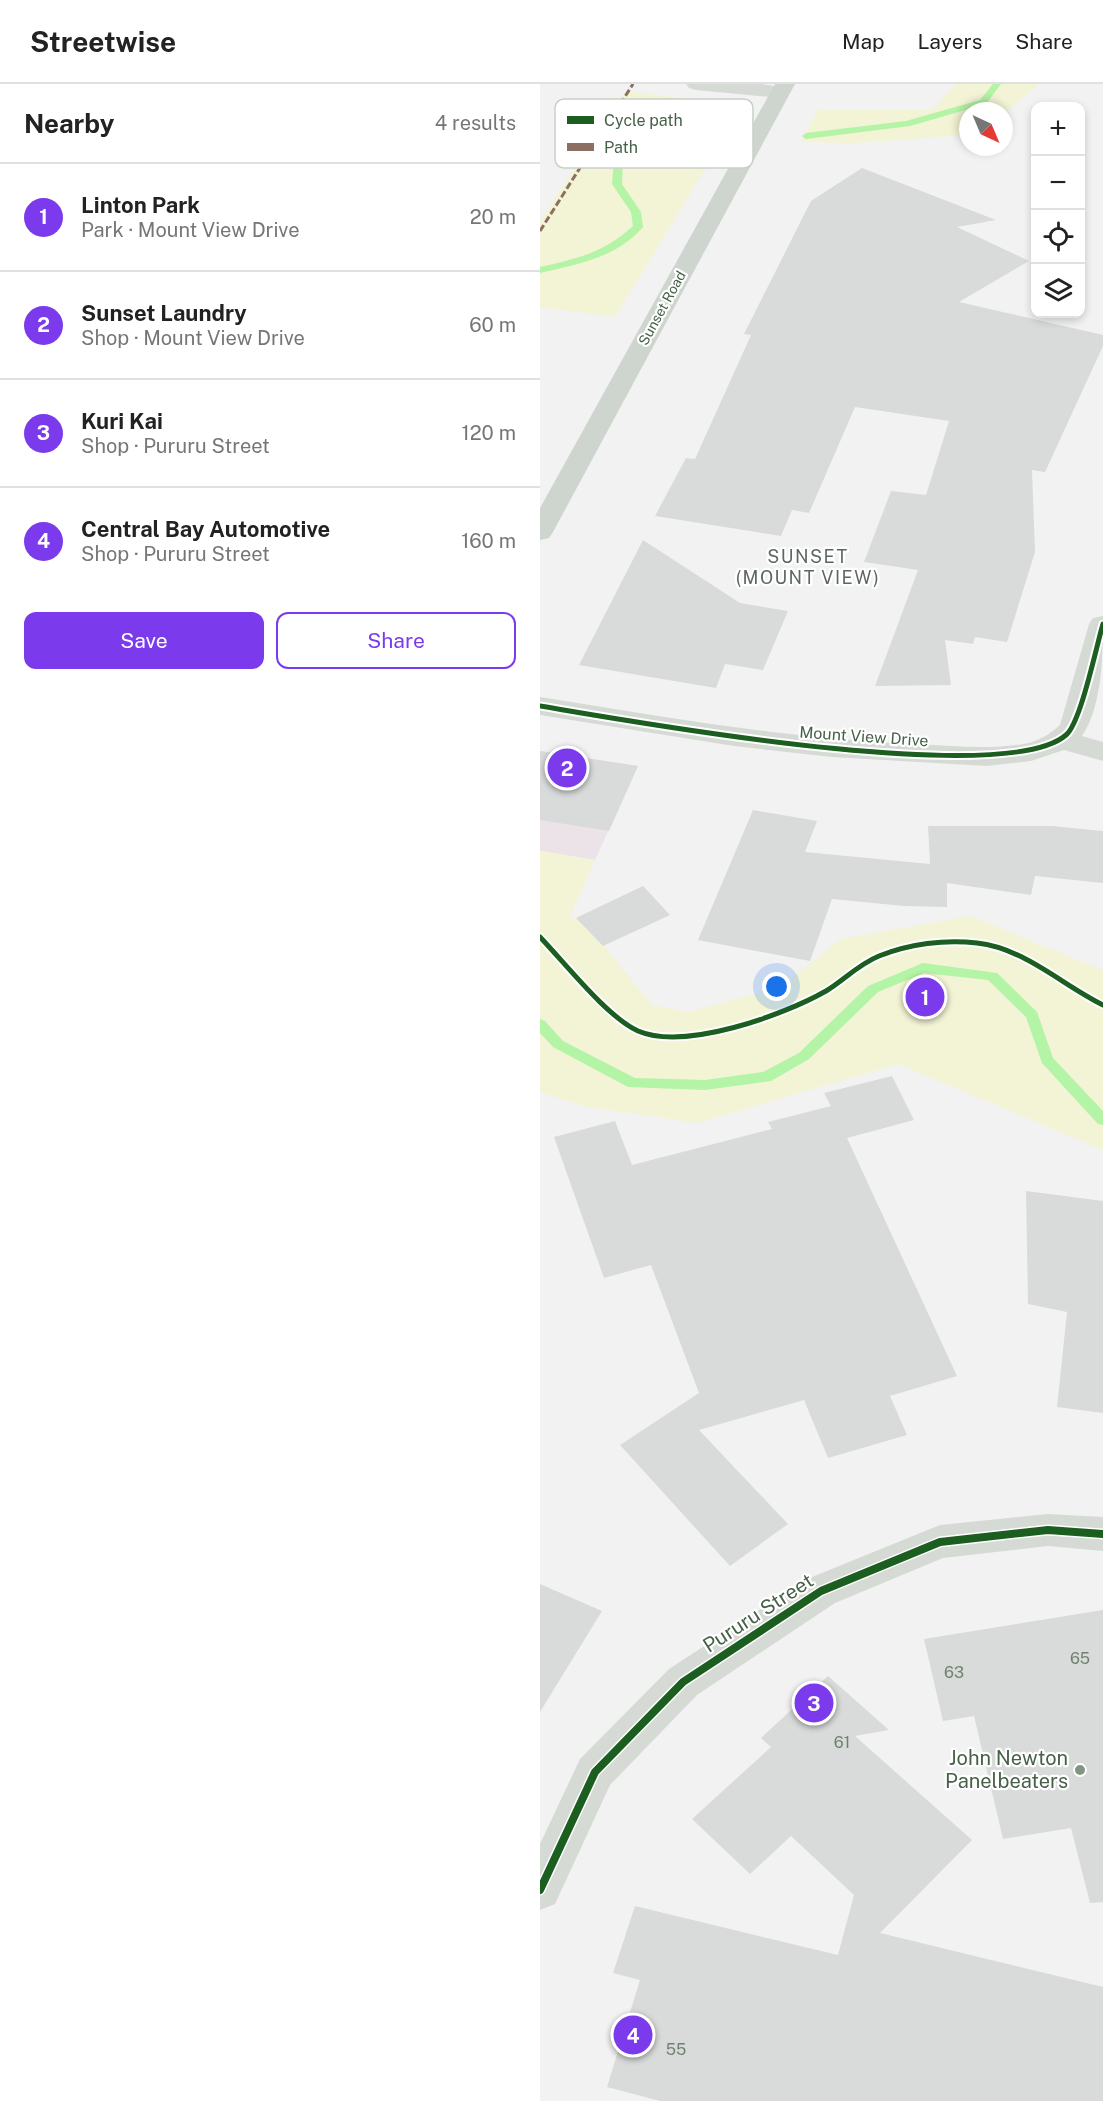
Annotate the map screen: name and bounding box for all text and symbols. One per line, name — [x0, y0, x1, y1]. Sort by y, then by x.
text: Streetwise — [30, 25, 176, 58]
text: Map — [842, 29, 885, 54]
text: Layers — [918, 29, 982, 54]
text: Share — [1015, 29, 1073, 54]
legend — [555, 99, 753, 168]
north arrow — [959, 102, 1013, 156]
map controls — [1031, 102, 1085, 318]
button: + — [1031, 102, 1085, 156]
text: Nearby — [24, 108, 114, 139]
text: 4 results — [435, 111, 516, 135]
text: Cycle path — [604, 111, 683, 130]
text: Path — [604, 138, 638, 157]
button: − — [1031, 156, 1085, 210]
text: Linton Park — [81, 192, 200, 218]
text: 1 — [39, 205, 48, 229]
text: 20 m — [470, 205, 516, 229]
button: locate — [1031, 210, 1085, 264]
text: Park · Mount View Drive — [81, 218, 300, 242]
button: layers — [1031, 264, 1085, 318]
street label: Sunset Road — [635, 268, 689, 348]
text: Sunset Laundry — [81, 300, 247, 326]
text: 2 — [37, 313, 50, 337]
text: 60 m — [469, 313, 516, 337]
text: Shop · Mount View Drive — [81, 326, 305, 350]
text: Kuri Kai — [81, 408, 163, 434]
text: 3 — [37, 421, 50, 445]
text: 120 m — [462, 421, 516, 445]
text: Shop · Pururu Street — [81, 434, 270, 458]
text: Central Bay Automotive — [81, 516, 330, 542]
text: 4 — [37, 529, 50, 553]
text: 160 m — [461, 529, 516, 553]
text: Shop · Pururu Street — [81, 542, 270, 566]
district label: SUNSET (MOUNT VIEW) — [736, 546, 880, 588]
button: Save — [24, 612, 264, 669]
button: Share — [276, 612, 516, 669]
street label: Mount View Drive — [799, 723, 929, 750]
pin: 2 — [548, 746, 586, 790]
your location — [762, 972, 791, 1001]
pin: 1 — [906, 974, 944, 1020]
street label: Pururu Street — [698, 1568, 818, 1658]
house number: 65 — [1070, 1649, 1090, 1668]
house number: 63 — [944, 1663, 964, 1682]
pin: 3 — [794, 1680, 834, 1726]
house number: 61 — [834, 1733, 850, 1752]
place label: John Newton Panelbeaters — [945, 1746, 1068, 1793]
marker: John Newton Panelbeaters — [1073, 1763, 1087, 1777]
pin: 4 — [614, 2012, 652, 2058]
house number: 55 — [666, 2040, 686, 2059]

